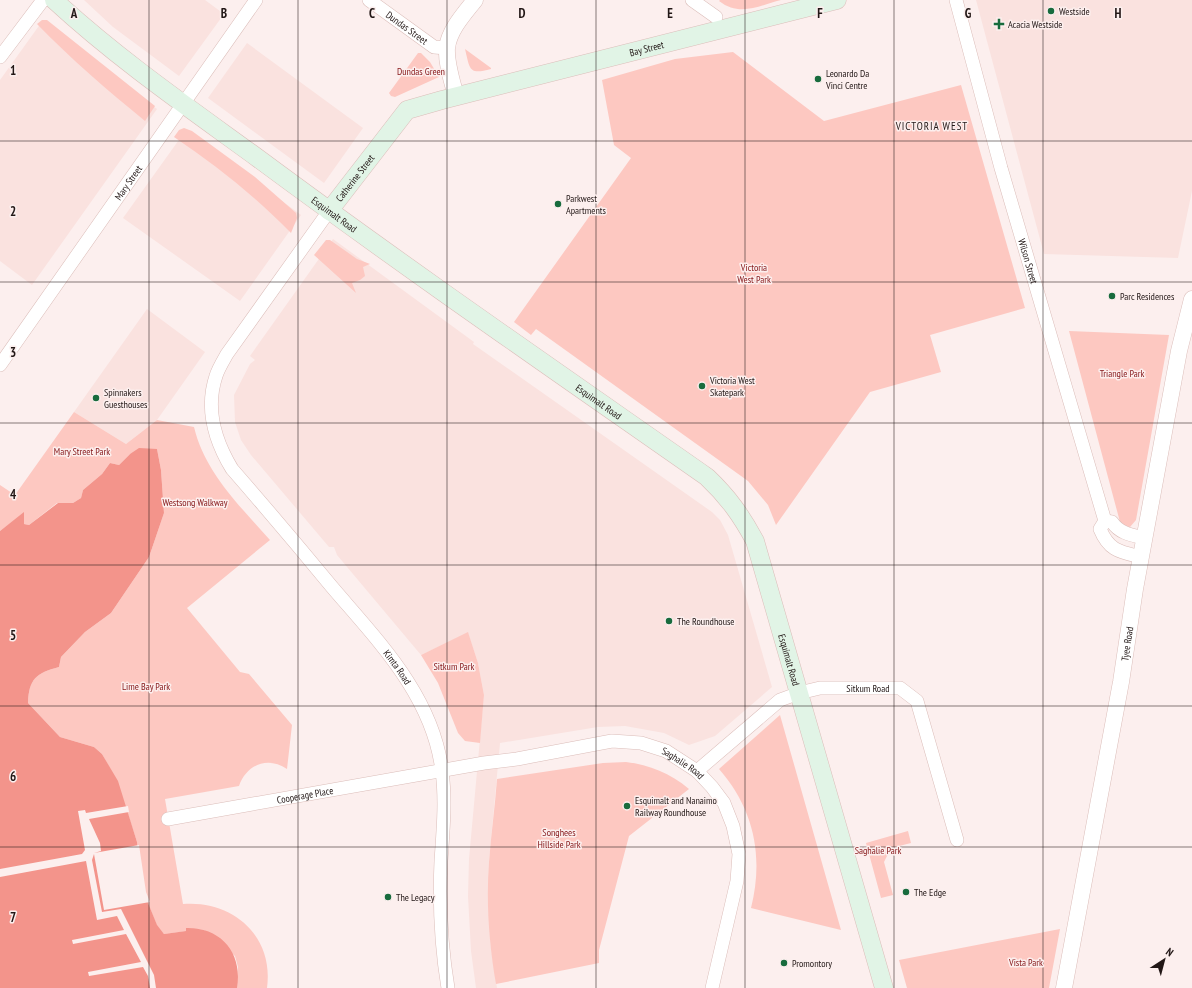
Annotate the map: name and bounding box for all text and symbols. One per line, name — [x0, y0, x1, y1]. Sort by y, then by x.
text: A — [70, 5, 78, 22]
text: B — [221, 5, 227, 22]
text: C — [369, 5, 375, 22]
text: D — [519, 5, 526, 22]
text: E — [667, 5, 673, 22]
text: F — [817, 5, 823, 22]
text: G — [965, 5, 972, 22]
place label: Westside — [1059, 5, 1090, 18]
text: H — [1115, 5, 1122, 22]
marker: Westside — [1046, 6, 1056, 16]
street label: Dundas Street — [384, 8, 431, 47]
marker: Acacia Westside — [993, 18, 1005, 30]
place label: Acacia Westside — [1008, 18, 1063, 31]
street label: Bay Street — [628, 38, 665, 59]
text: 1 — [10, 62, 16, 79]
park label: Dundas Green — [397, 65, 445, 78]
place label: Leonardo Da Vinci Centre — [825, 67, 869, 92]
marker: Leonardo Da Vinci Centre — [813, 74, 823, 84]
district label: VICTORIA WEST — [895, 119, 968, 133]
street label: Catherine Street — [332, 151, 377, 204]
street label: Mary Street — [111, 162, 145, 202]
place label: Parkwest Apartments — [566, 192, 607, 217]
street label: Esquimalt Road — [309, 193, 360, 235]
marker: Parkwest Apartments — [553, 199, 563, 209]
text: 2 — [10, 203, 16, 220]
street label: Wilson Street — [1016, 237, 1041, 285]
park label: Victoria West Park — [737, 261, 771, 286]
place label: Parc Residences — [1120, 290, 1175, 303]
marker: Parc Residences — [1107, 291, 1117, 301]
text: 3 — [10, 344, 16, 361]
park label: Triangle Park — [1100, 367, 1144, 380]
place label: Victoria West Skatepark — [709, 374, 755, 399]
street label: Esquimalt Road — [573, 381, 624, 422]
marker: Victoria West Skatepark — [697, 381, 707, 391]
place label: Spinnakers Guesthouses — [104, 386, 148, 411]
marker: Spinnakers Guesthouses — [91, 393, 101, 403]
park label: Mary Street Park — [54, 445, 110, 458]
text: 4 — [10, 486, 17, 503]
park label: Westsong Walkway — [162, 496, 228, 509]
place label: The Roundhouse — [677, 615, 734, 628]
marker: The Roundhouse — [664, 616, 674, 626]
street label: Tyee Road — [1118, 626, 1136, 662]
text: 5 — [10, 627, 16, 644]
street label: Esquimalt Road — [776, 632, 803, 687]
street label: Kimta Road — [381, 647, 414, 687]
park label: Sitkum Park — [434, 660, 475, 673]
park label: Lime Bay Park — [122, 680, 170, 693]
street label: Sitkum Road — [846, 682, 890, 695]
street label: Saghalie Road — [661, 744, 707, 782]
text: 6 — [10, 768, 16, 785]
street label: Cooperage Place — [276, 783, 334, 806]
place label: Esquimalt and Nanaimo Railway Roundhouse — [635, 794, 717, 819]
marker: Esquimalt and Nanaimo Railway Roundhouse — [622, 801, 632, 811]
park label: Songhees Hillside Park — [537, 826, 581, 851]
park label: Saghalie Park — [855, 844, 901, 857]
place label: The Edge — [914, 886, 946, 899]
marker: The Edge — [901, 887, 911, 897]
place label: The Legacy — [396, 891, 435, 904]
marker: The Legacy — [383, 892, 393, 902]
text: 7 — [10, 909, 16, 926]
north arrow — [1144, 940, 1184, 980]
text: N — [1163, 944, 1176, 959]
park label: Vista Park — [1008, 956, 1043, 969]
place label: Promontory — [792, 957, 832, 970]
marker: Promontory — [779, 958, 789, 968]

